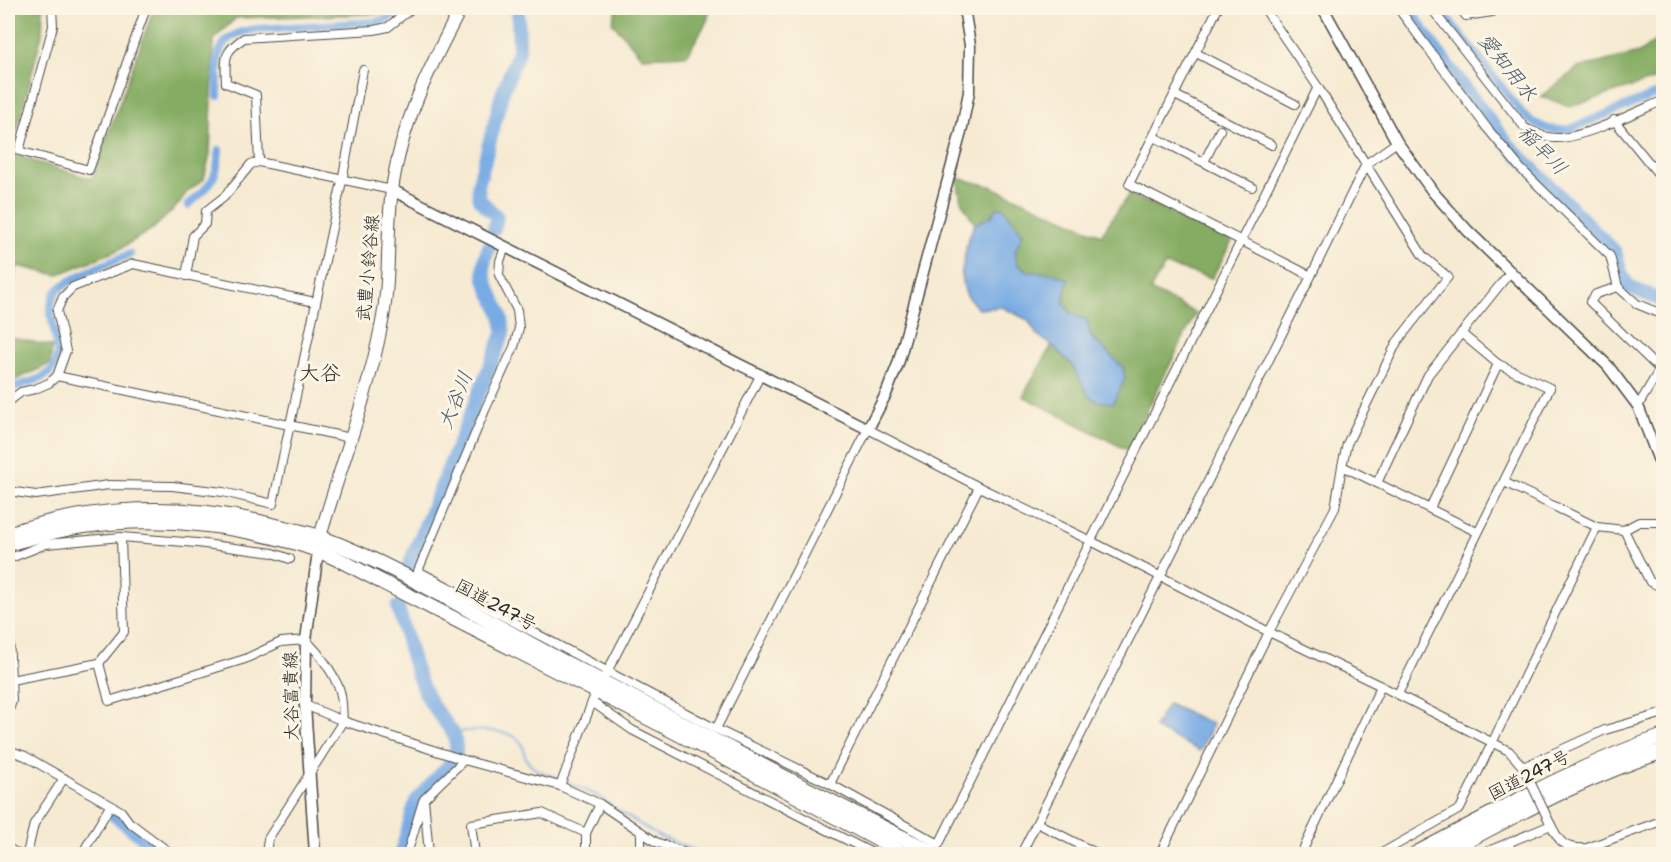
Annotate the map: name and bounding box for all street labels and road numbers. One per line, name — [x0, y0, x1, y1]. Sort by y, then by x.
street label: 武豊小鈴谷線 — [351, 213, 385, 323]
street label: 国道247号 — [451, 573, 541, 637]
street label: 大谷富貴線 — [278, 651, 304, 741]
street label: 国道247号 — [1484, 744, 1574, 806]

